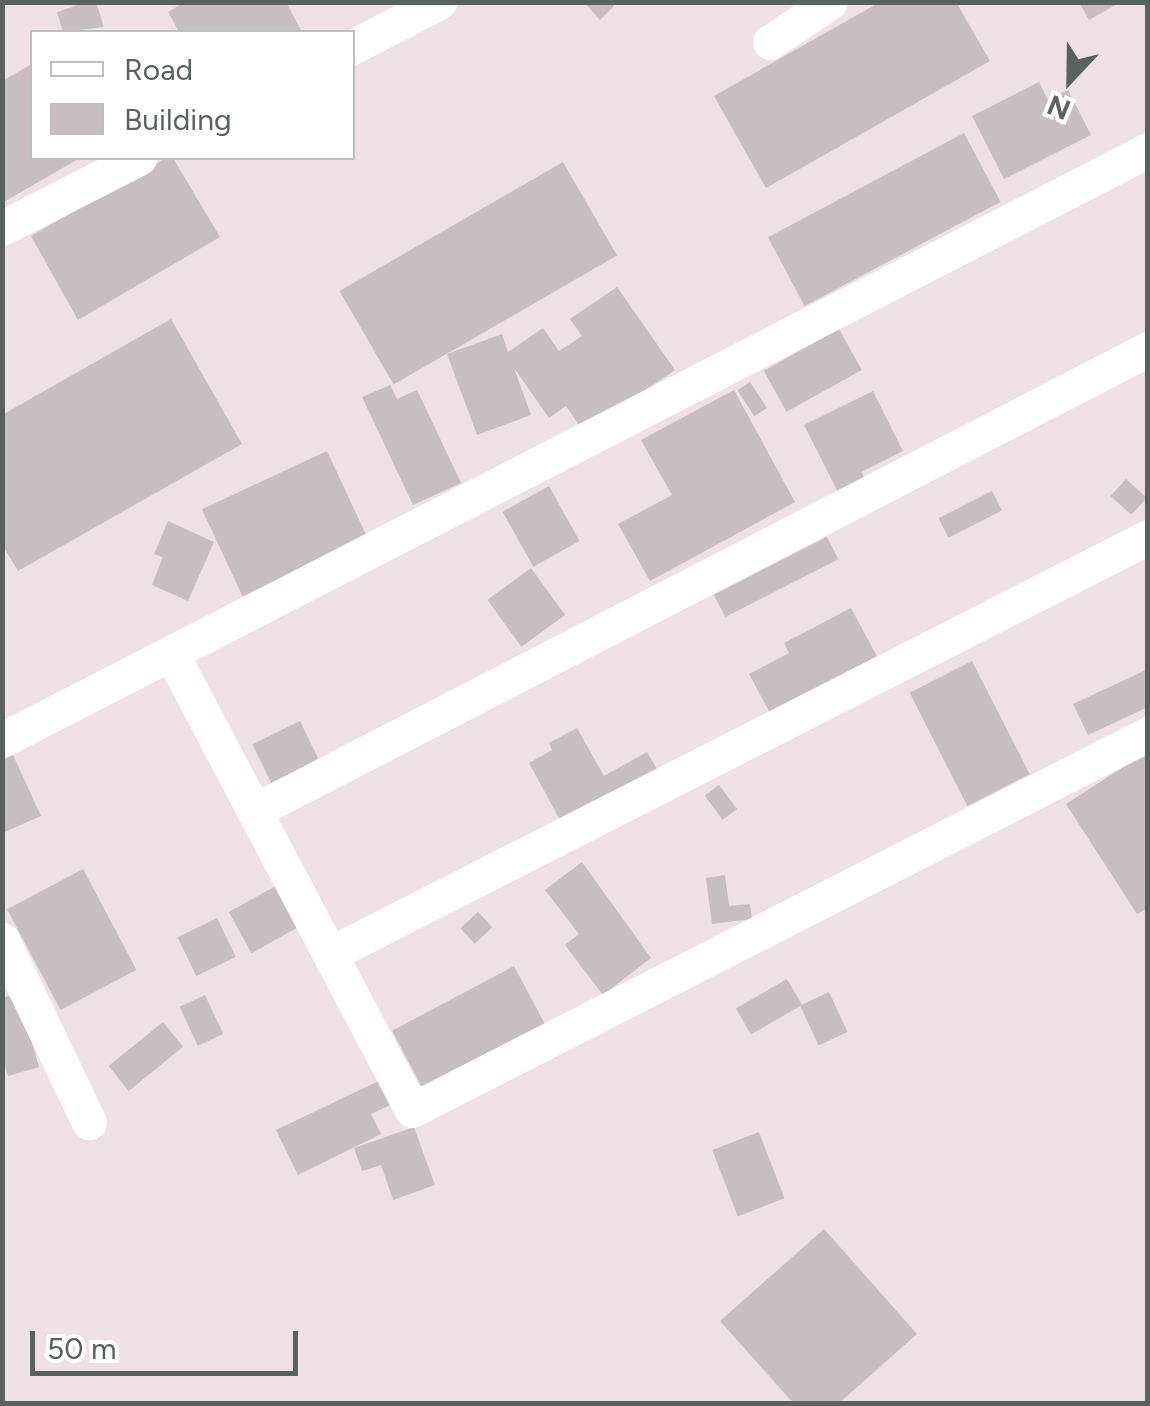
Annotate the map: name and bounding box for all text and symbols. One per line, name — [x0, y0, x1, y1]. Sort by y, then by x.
legend — [30, 30, 355, 160]
north arrow — [1020, 30, 1120, 130]
text: Road — [124, 51, 193, 88]
text: N — [1042, 88, 1075, 128]
text: Building — [124, 101, 232, 138]
scale bar — [35, 1311, 302, 1373]
text: 50 m — [47, 1330, 116, 1367]

